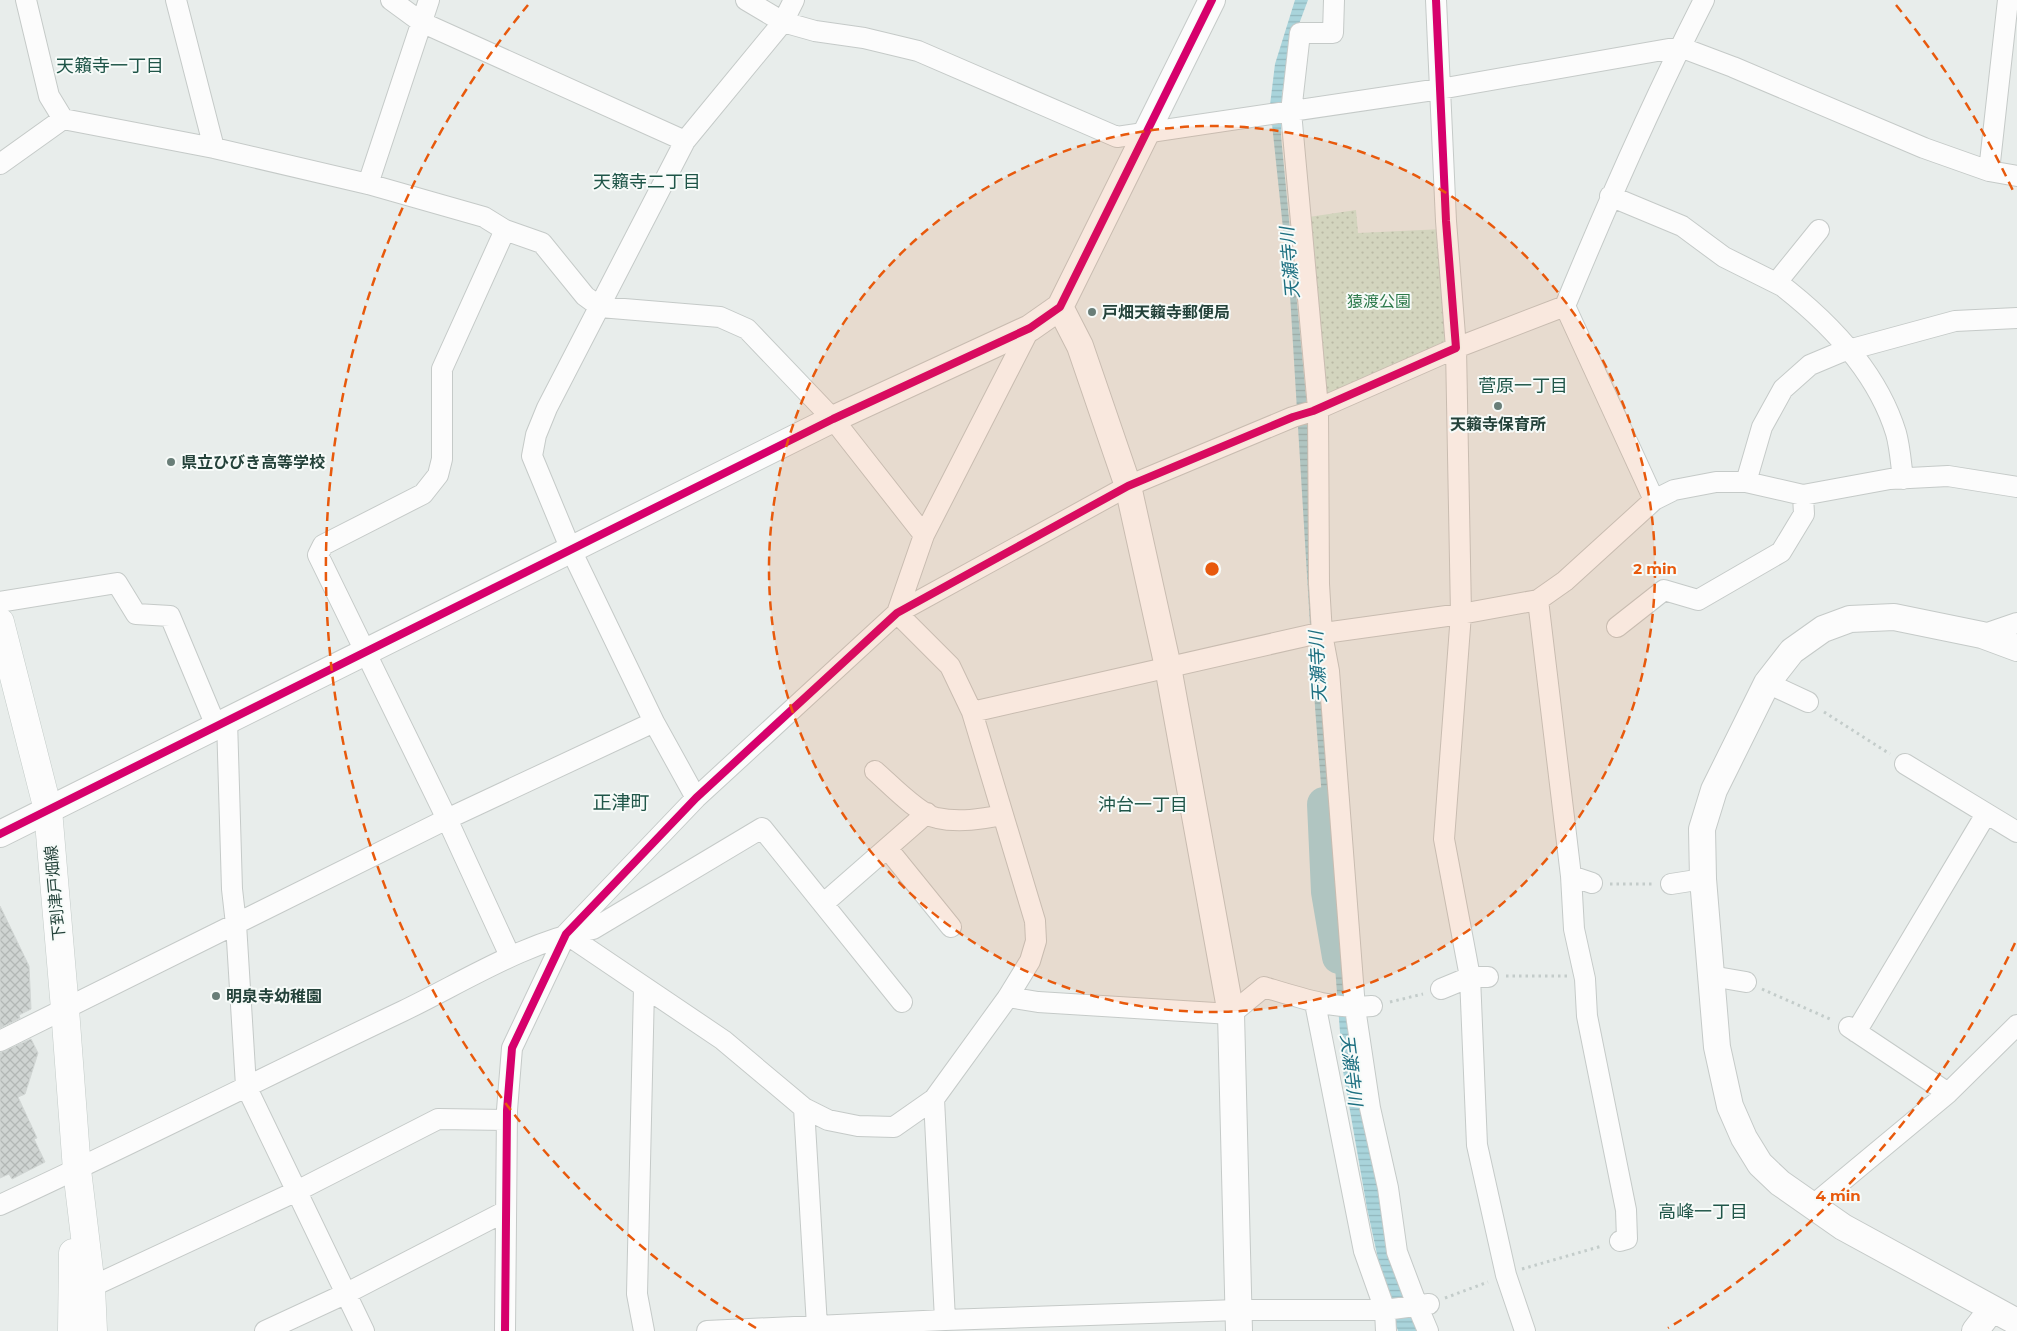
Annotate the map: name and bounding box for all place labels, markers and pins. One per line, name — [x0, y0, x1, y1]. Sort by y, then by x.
place label: 戸畑天籟寺郵便局 — [1102, 303, 1230, 322]
marker: 戸畑天籟寺郵便局 — [1086, 306, 1098, 318]
marker: 天籟寺保育所 — [1492, 400, 1504, 412]
place label: 天籟寺保育所 — [1450, 415, 1546, 434]
place label: 県立ひびき高等学校 — [181, 453, 325, 472]
marker: 県立ひびき高等学校 — [165, 456, 177, 468]
centre of rings — [1203, 560, 1221, 578]
place label: 明泉寺幼稚園 — [226, 987, 322, 1006]
marker: 明泉寺幼稚園 — [210, 990, 222, 1002]

